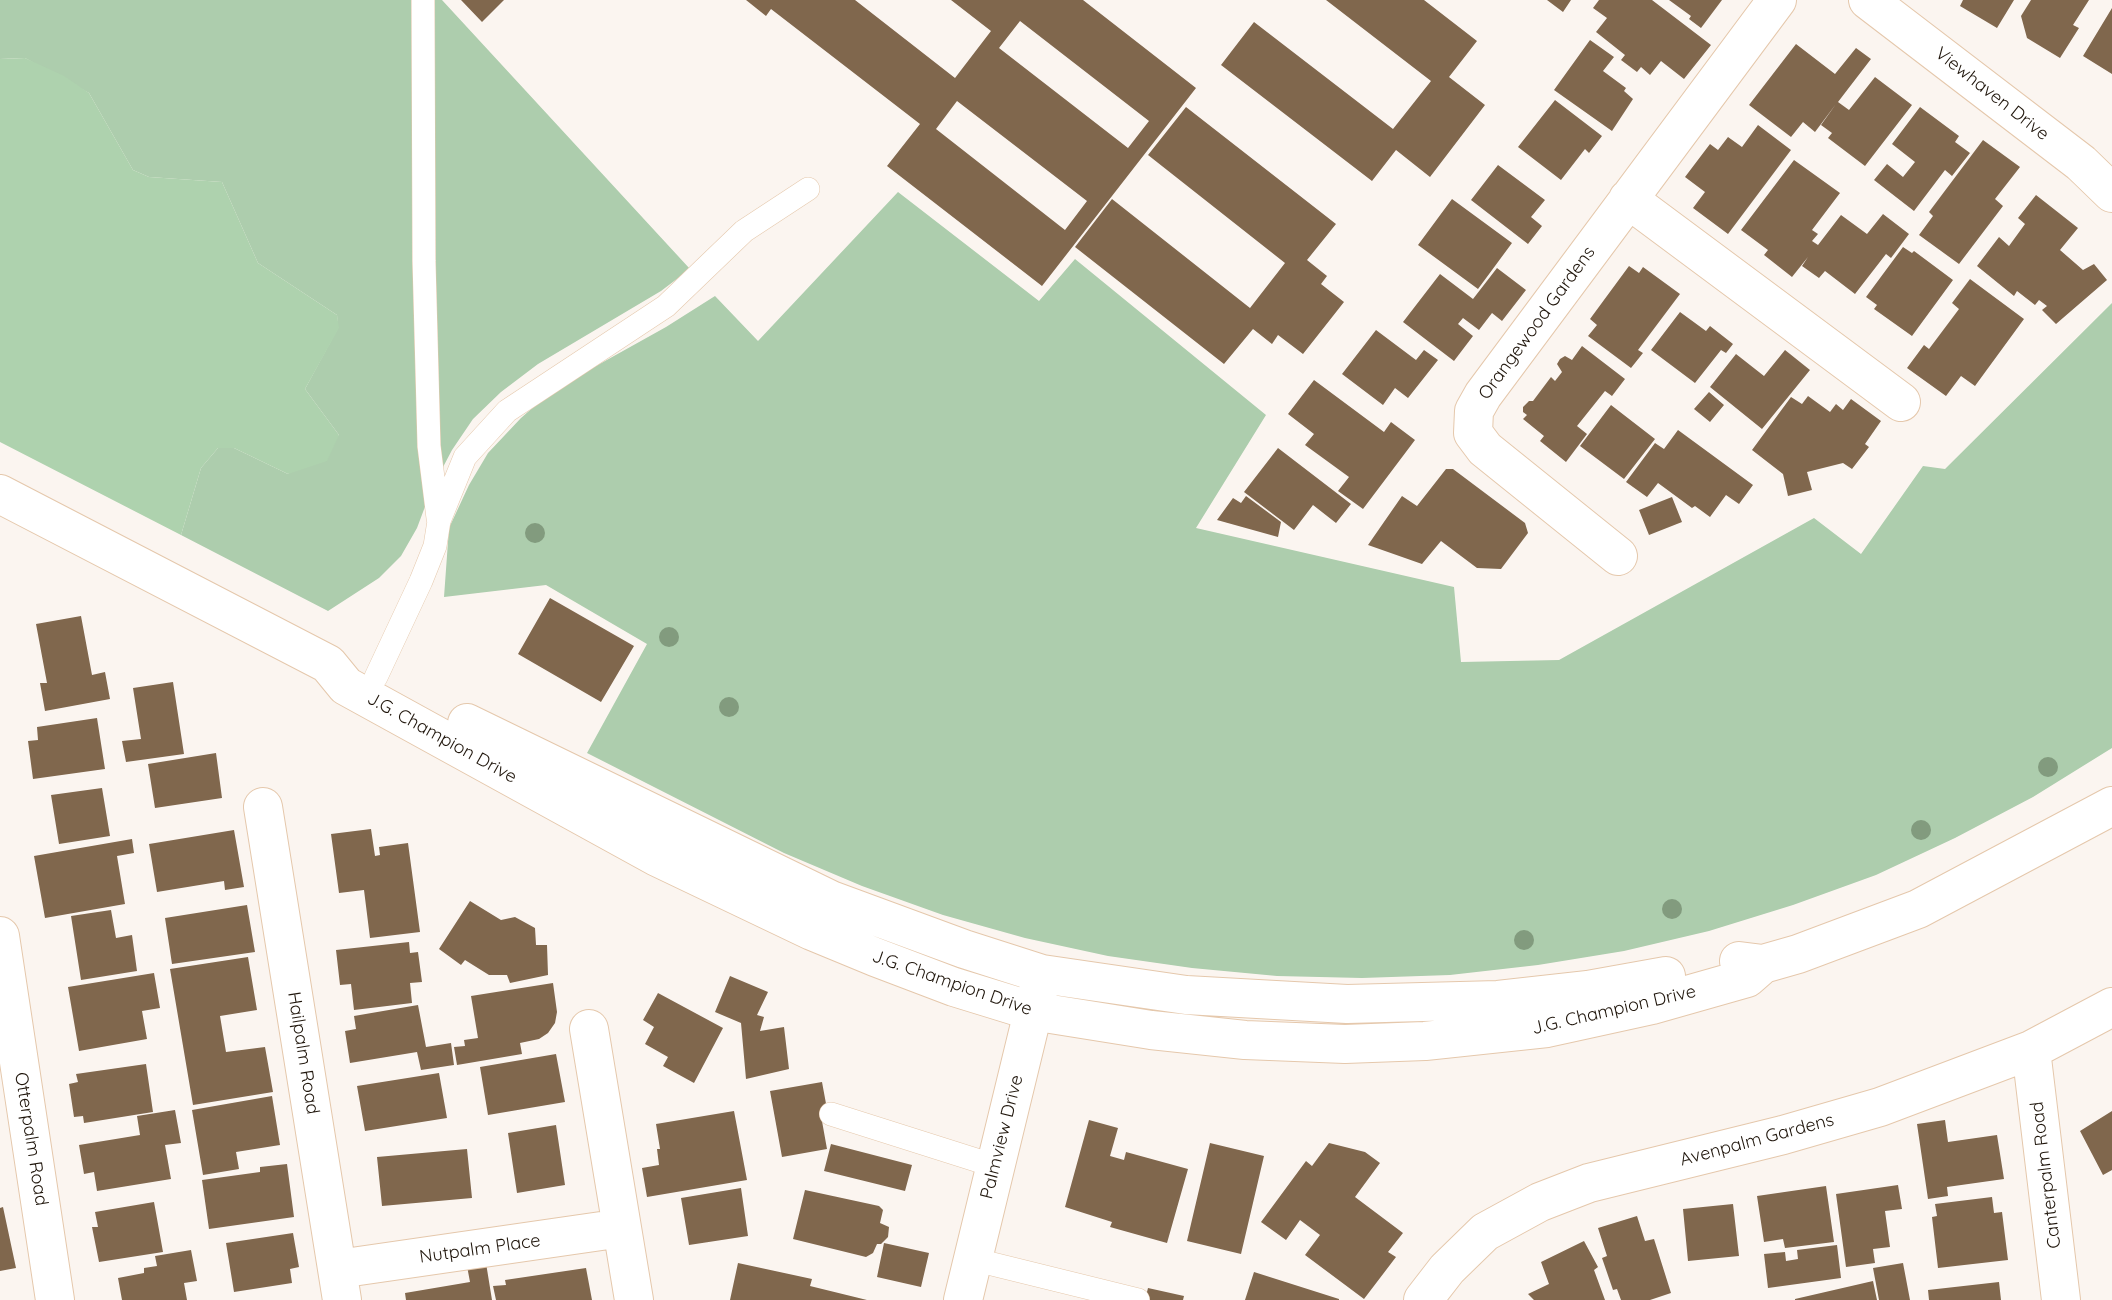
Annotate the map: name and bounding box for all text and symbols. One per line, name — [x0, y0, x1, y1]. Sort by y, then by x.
street label: Viewhaven Drive — [1931, 43, 2053, 145]
street label: Orangewood Gardens — [1474, 242, 1600, 404]
street label: J.G. Champion Drive — [363, 688, 521, 788]
street label: J.G. Champion Drive — [869, 945, 1035, 1021]
street label: J.G. Champion Drive — [1530, 981, 1698, 1039]
street label: Hailpalm Road — [283, 990, 323, 1116]
street label: Otterpalm Road — [10, 1071, 52, 1207]
street label: Palmview Drive — [976, 1073, 1028, 1201]
street label: Canterpalm Road — [2026, 1100, 2066, 1250]
street label: Avenpalm Gardens — [1678, 1109, 1836, 1171]
street label: Nutpalm Place — [418, 1230, 542, 1268]

